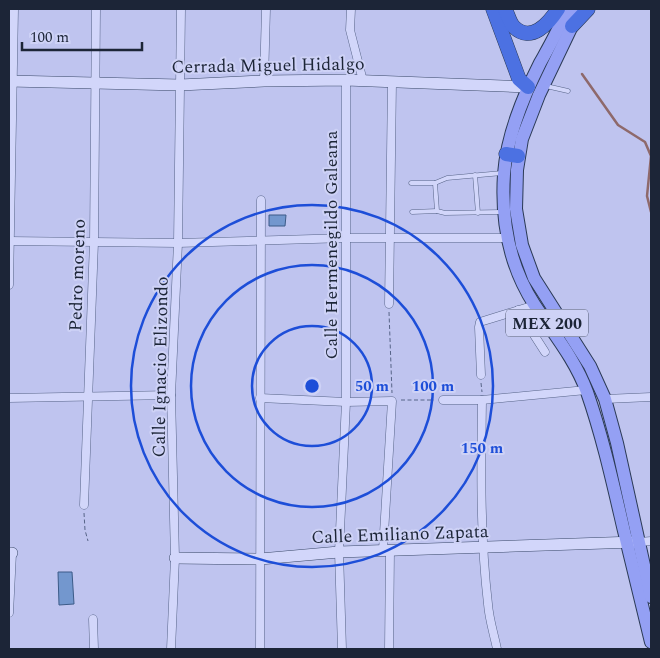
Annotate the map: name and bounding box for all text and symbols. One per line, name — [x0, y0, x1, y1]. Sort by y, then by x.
scale bar — [22, 20, 142, 52]
text: 100 m — [30, 26, 69, 49]
street label: Cerrada Miguel Hidalgo — [171, 50, 365, 81]
street label: Calle Hermenegildo Galeana — [318, 130, 345, 360]
street label: Pedro moreno — [62, 218, 93, 332]
street label: Calle Ignacio Elizondo — [145, 276, 176, 458]
road number: MEX 200 — [506, 309, 588, 336]
text: 50 m — [355, 375, 390, 398]
text: 100 m — [412, 375, 455, 398]
centre of rings — [303, 377, 321, 395]
text: 150 m — [461, 437, 504, 460]
street label: Calle Emiliano Zapata — [311, 518, 489, 551]

